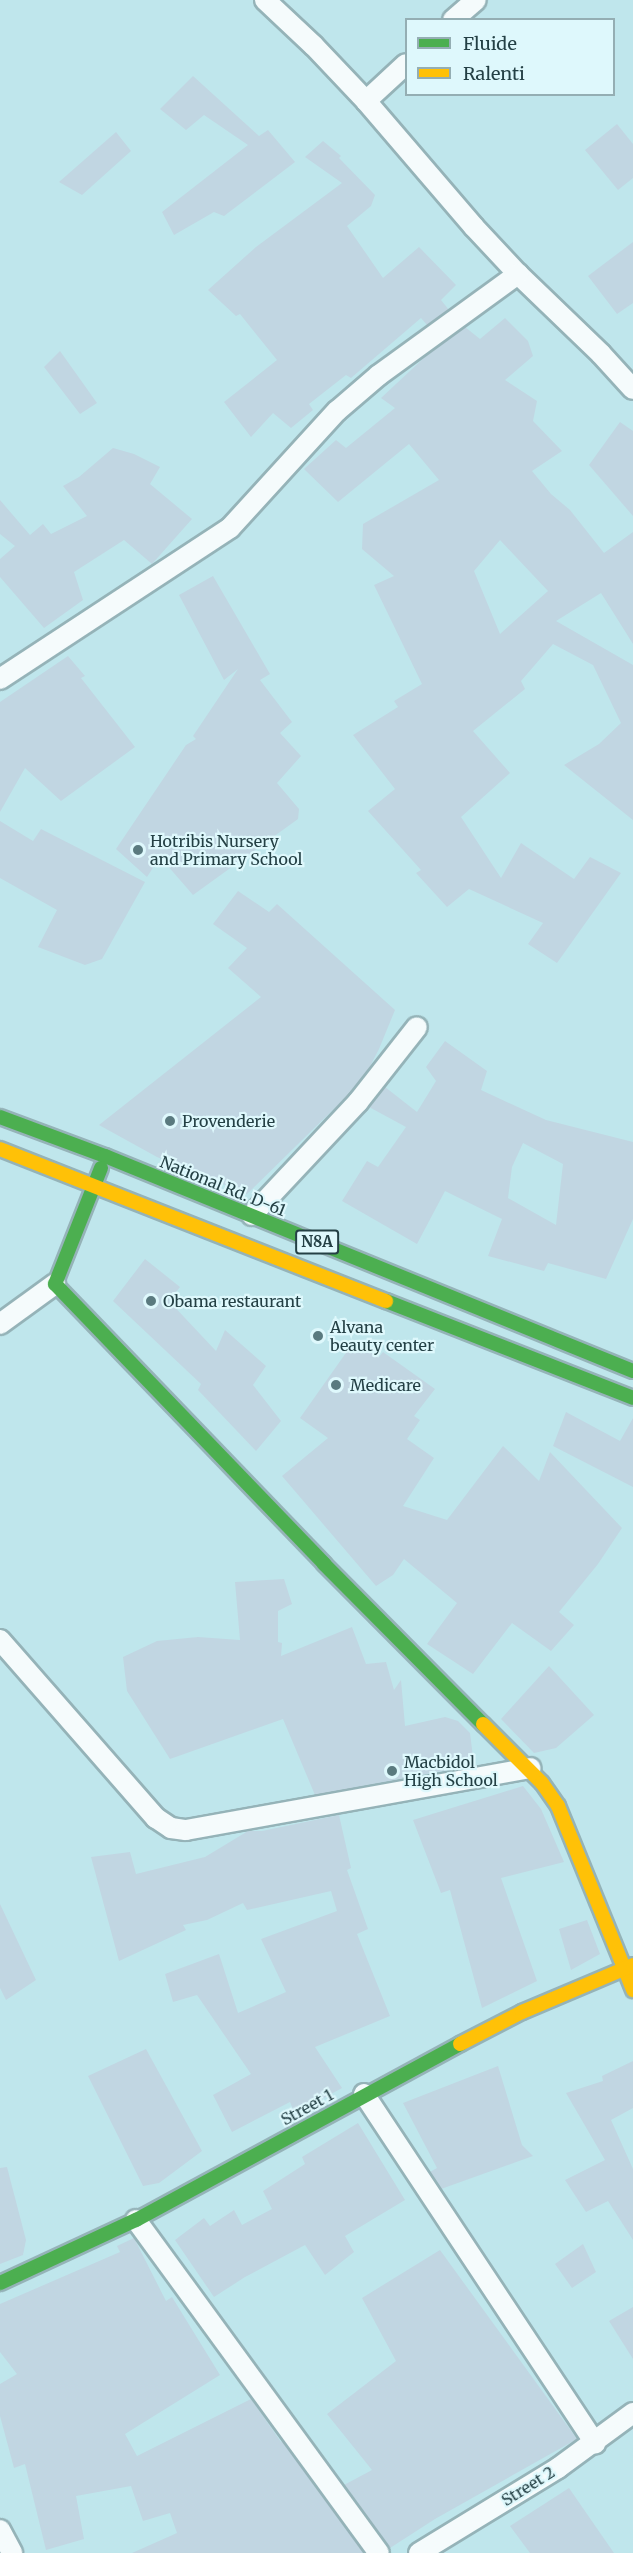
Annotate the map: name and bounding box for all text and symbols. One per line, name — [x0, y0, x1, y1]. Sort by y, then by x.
legend — [405, 18, 615, 96]
text: Fluide — [463, 32, 517, 55]
text: Ralenti — [463, 62, 525, 85]
place label: Hotribis Nursery and Primary School — [150, 831, 302, 869]
marker: Hotribis Nursery and Primary School — [131, 843, 145, 857]
place label: Provenderie — [182, 1111, 275, 1131]
marker: Provenderie — [163, 1114, 177, 1128]
street label: National Rd. D-61 — [157, 1152, 289, 1220]
road number: N8A — [294, 1230, 340, 1254]
place label: Obama restaurant — [163, 1291, 301, 1311]
marker: Obama restaurant — [144, 1294, 158, 1308]
place label: Alvana beauty center — [330, 1317, 434, 1355]
marker: Alvana beauty center — [311, 1329, 325, 1343]
place label: Medicare — [350, 1375, 421, 1395]
marker: Medicare — [327, 1376, 345, 1394]
place label: Macbidol High School — [404, 1752, 498, 1790]
marker: Macbidol High School — [385, 1764, 399, 1778]
street label: Street 1 — [278, 2085, 336, 2129]
street label: Street 2 — [498, 2462, 558, 2510]

